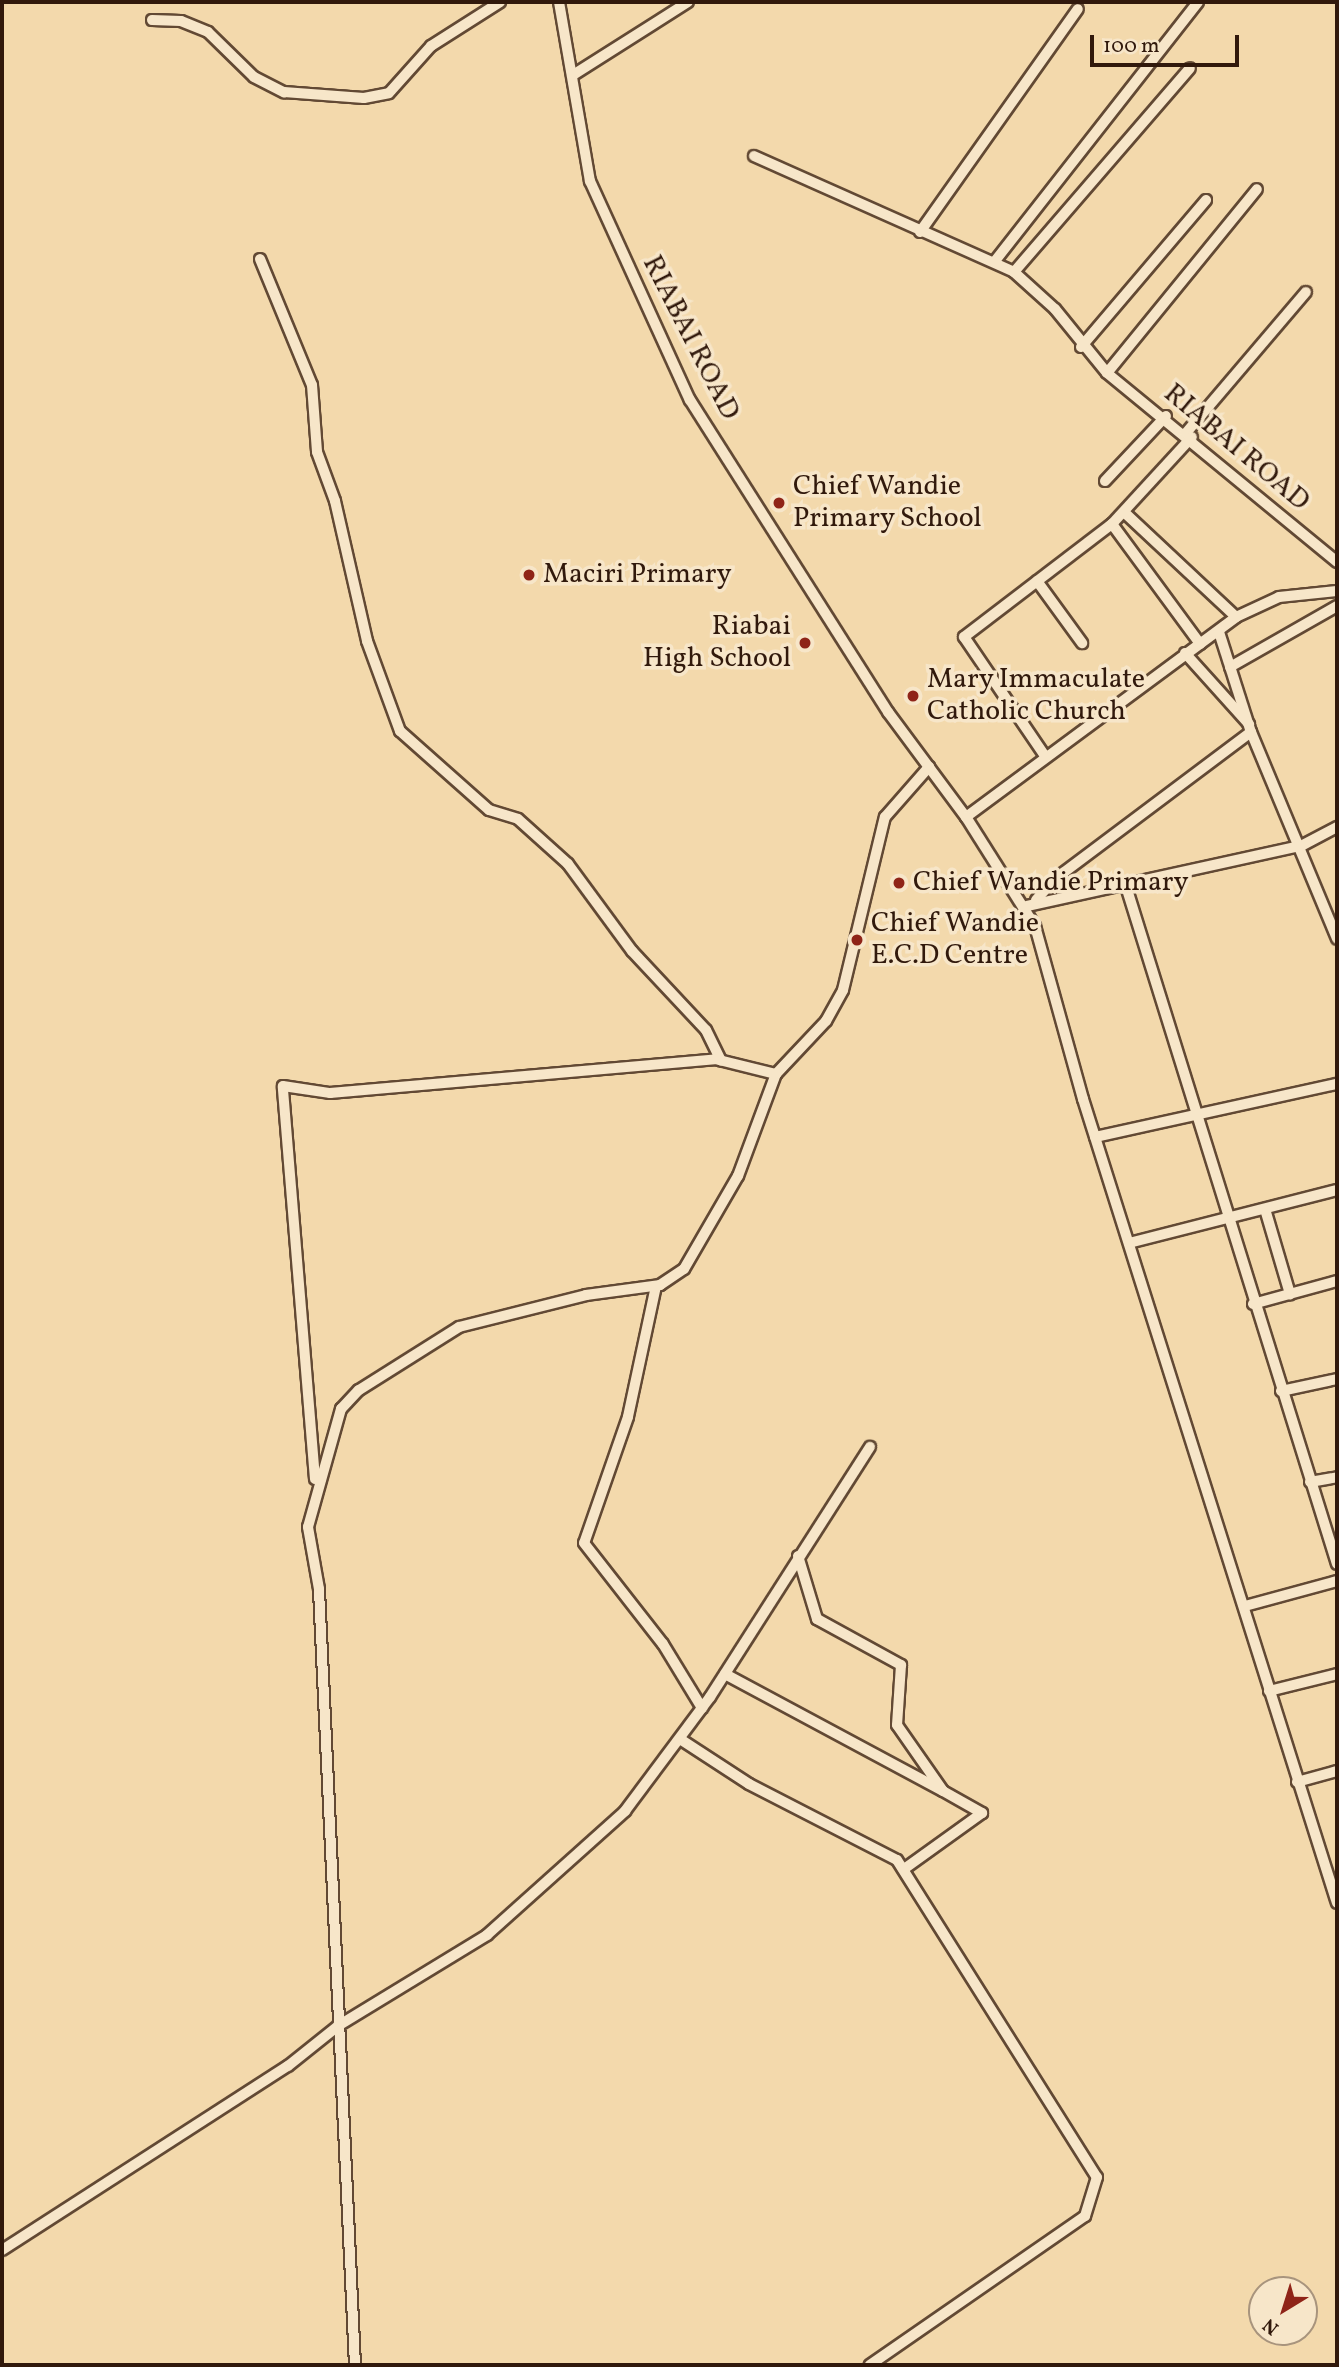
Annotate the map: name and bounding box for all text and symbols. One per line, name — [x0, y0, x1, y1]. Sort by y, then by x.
scale bar — [1094, 21, 1243, 65]
text: 100 m — [1103, 32, 1160, 61]
street label: RIABAI ROAD — [634, 250, 746, 426]
street label: RIABAI ROAD — [1156, 377, 1316, 519]
place label: Chief Wandie Primary School — [793, 470, 982, 536]
marker: Chief Wandie Primary School — [771, 495, 787, 511]
place label: Maciri Primary — [543, 558, 732, 592]
marker: Maciri Primary — [521, 567, 537, 583]
place label: Riabai High School — [643, 610, 791, 676]
marker: Riabai High School — [797, 635, 813, 651]
place label: Mary Immaculate Catholic Church — [927, 663, 1146, 729]
marker: Mary Immaculate Catholic Church — [905, 688, 921, 704]
place label: Chief Wandie Primary — [913, 866, 1187, 900]
marker: Chief Wandie Primary — [891, 875, 907, 891]
place label: Chief Wandie E.C.D Centre — [871, 907, 1037, 973]
marker: Chief Wandie E.C.D Centre — [849, 932, 865, 948]
north arrow — [1248, 2276, 1318, 2346]
text: N — [1258, 2311, 1285, 2340]

